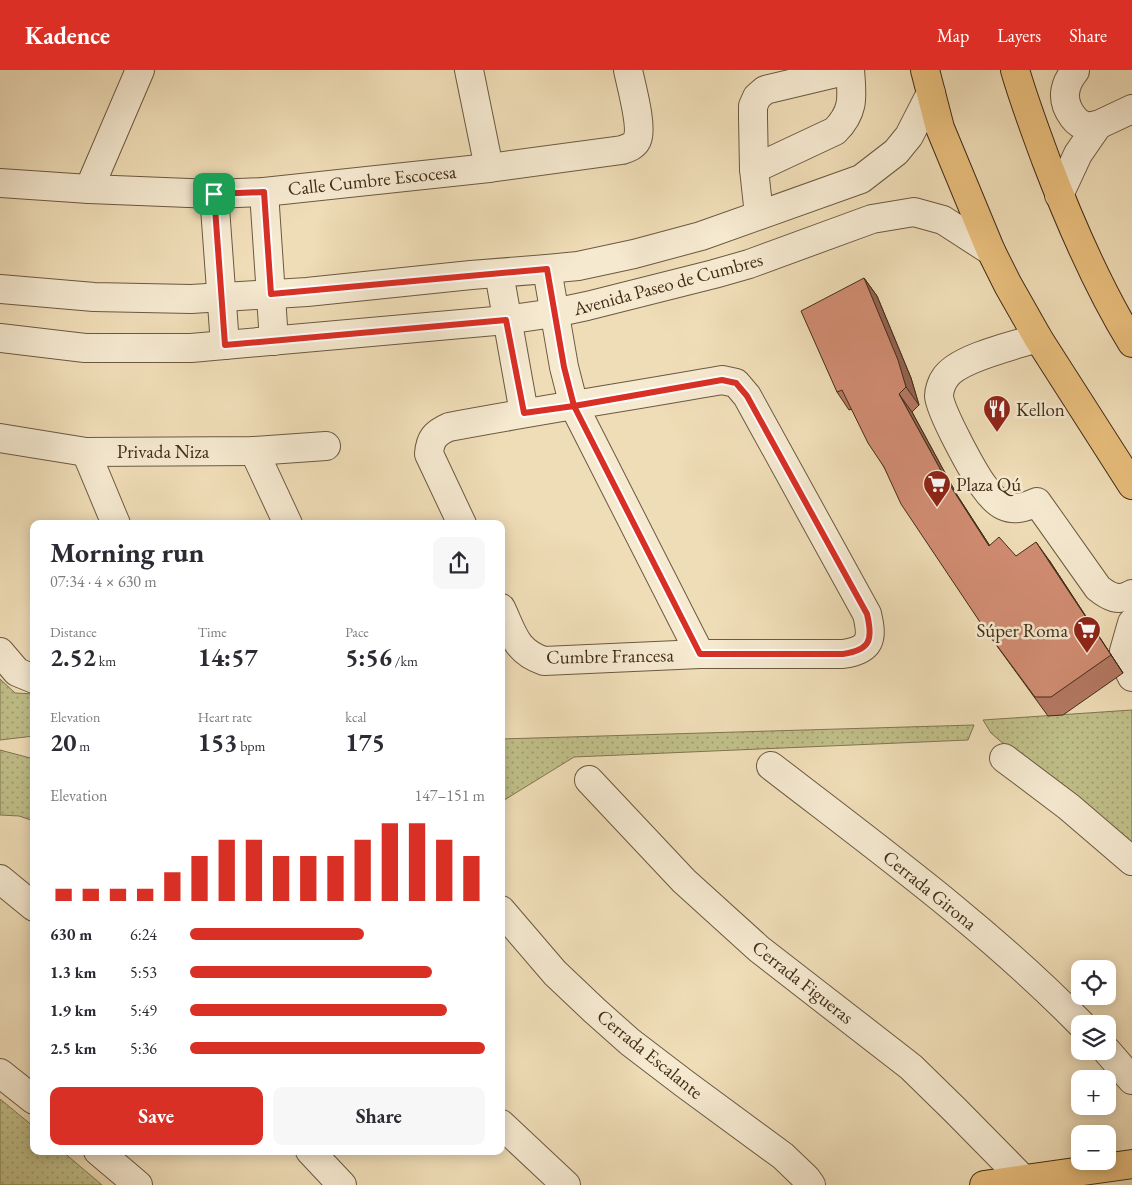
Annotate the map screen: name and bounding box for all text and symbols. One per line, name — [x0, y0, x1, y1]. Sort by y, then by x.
text: Kadence — [25, 20, 110, 51]
text: Map — [937, 24, 969, 47]
text: Layers — [997, 24, 1041, 47]
text: Share — [1069, 24, 1107, 47]
street label: Calle Cumbre Escocesa — [287, 159, 458, 201]
pin — [193, 173, 235, 215]
icon: arrive — [200, 180, 228, 208]
street label: Avenida Paseo de Cumbres — [570, 247, 766, 322]
restaurant icon: Kellon — [982, 394, 1012, 433]
place label: Kellon — [1016, 397, 1065, 422]
street label: Privada Niza — [117, 439, 210, 464]
supermarket icon: Plaza Qú — [922, 469, 952, 508]
place label: Plaza Qú — [956, 472, 1021, 497]
text: Morning run — [50, 534, 204, 570]
button: share — [433, 537, 485, 589]
text: 07:34 · 4 × 630 m — [50, 571, 157, 592]
supermarket icon: Súper Roma — [1072, 615, 1102, 654]
place label: Súper Roma — [976, 618, 1068, 643]
text: Distance — [50, 623, 97, 641]
text: Time — [198, 623, 227, 641]
text: Pace — [345, 623, 369, 641]
text: 2.52 — [50, 641, 96, 673]
text: 14:57 — [198, 641, 258, 673]
text: 5:56 — [345, 641, 392, 673]
street label: Cumbre Francesa — [546, 642, 675, 670]
text: km — [96, 652, 116, 670]
text: /km — [392, 652, 418, 670]
text: Elevation — [50, 708, 100, 726]
text: Heart rate — [198, 708, 252, 726]
text: kcal — [345, 708, 366, 726]
text: 20 — [50, 726, 76, 758]
text: 153 — [198, 726, 237, 758]
text: 175 — [345, 726, 385, 758]
text: m — [76, 737, 90, 755]
text: bpm — [237, 737, 266, 755]
text: Elevation — [50, 785, 108, 806]
text: 147–151 m — [414, 785, 485, 806]
street label: Cerrada Girona — [878, 844, 983, 936]
text: 630 m — [50, 924, 92, 945]
text: 6:24 — [130, 924, 157, 945]
street label: Cerrada Figueras — [747, 934, 859, 1030]
map controls — [1071, 960, 1116, 1170]
button: locate — [1071, 960, 1116, 1005]
text: 1.3 km — [50, 962, 96, 983]
text: 5:53 — [130, 962, 157, 983]
text: 1.9 km — [50, 1000, 96, 1021]
text: 5:49 — [130, 1000, 157, 1021]
street label: Cerrada Escalante — [592, 1004, 708, 1104]
button: layers — [1071, 1015, 1116, 1060]
text: 2.5 km — [50, 1038, 96, 1059]
text: 5:36 — [130, 1038, 157, 1059]
button: + — [1071, 1070, 1116, 1115]
button: Save — [50, 1087, 263, 1145]
button: Share — [273, 1087, 485, 1145]
button: − — [1071, 1125, 1116, 1170]

